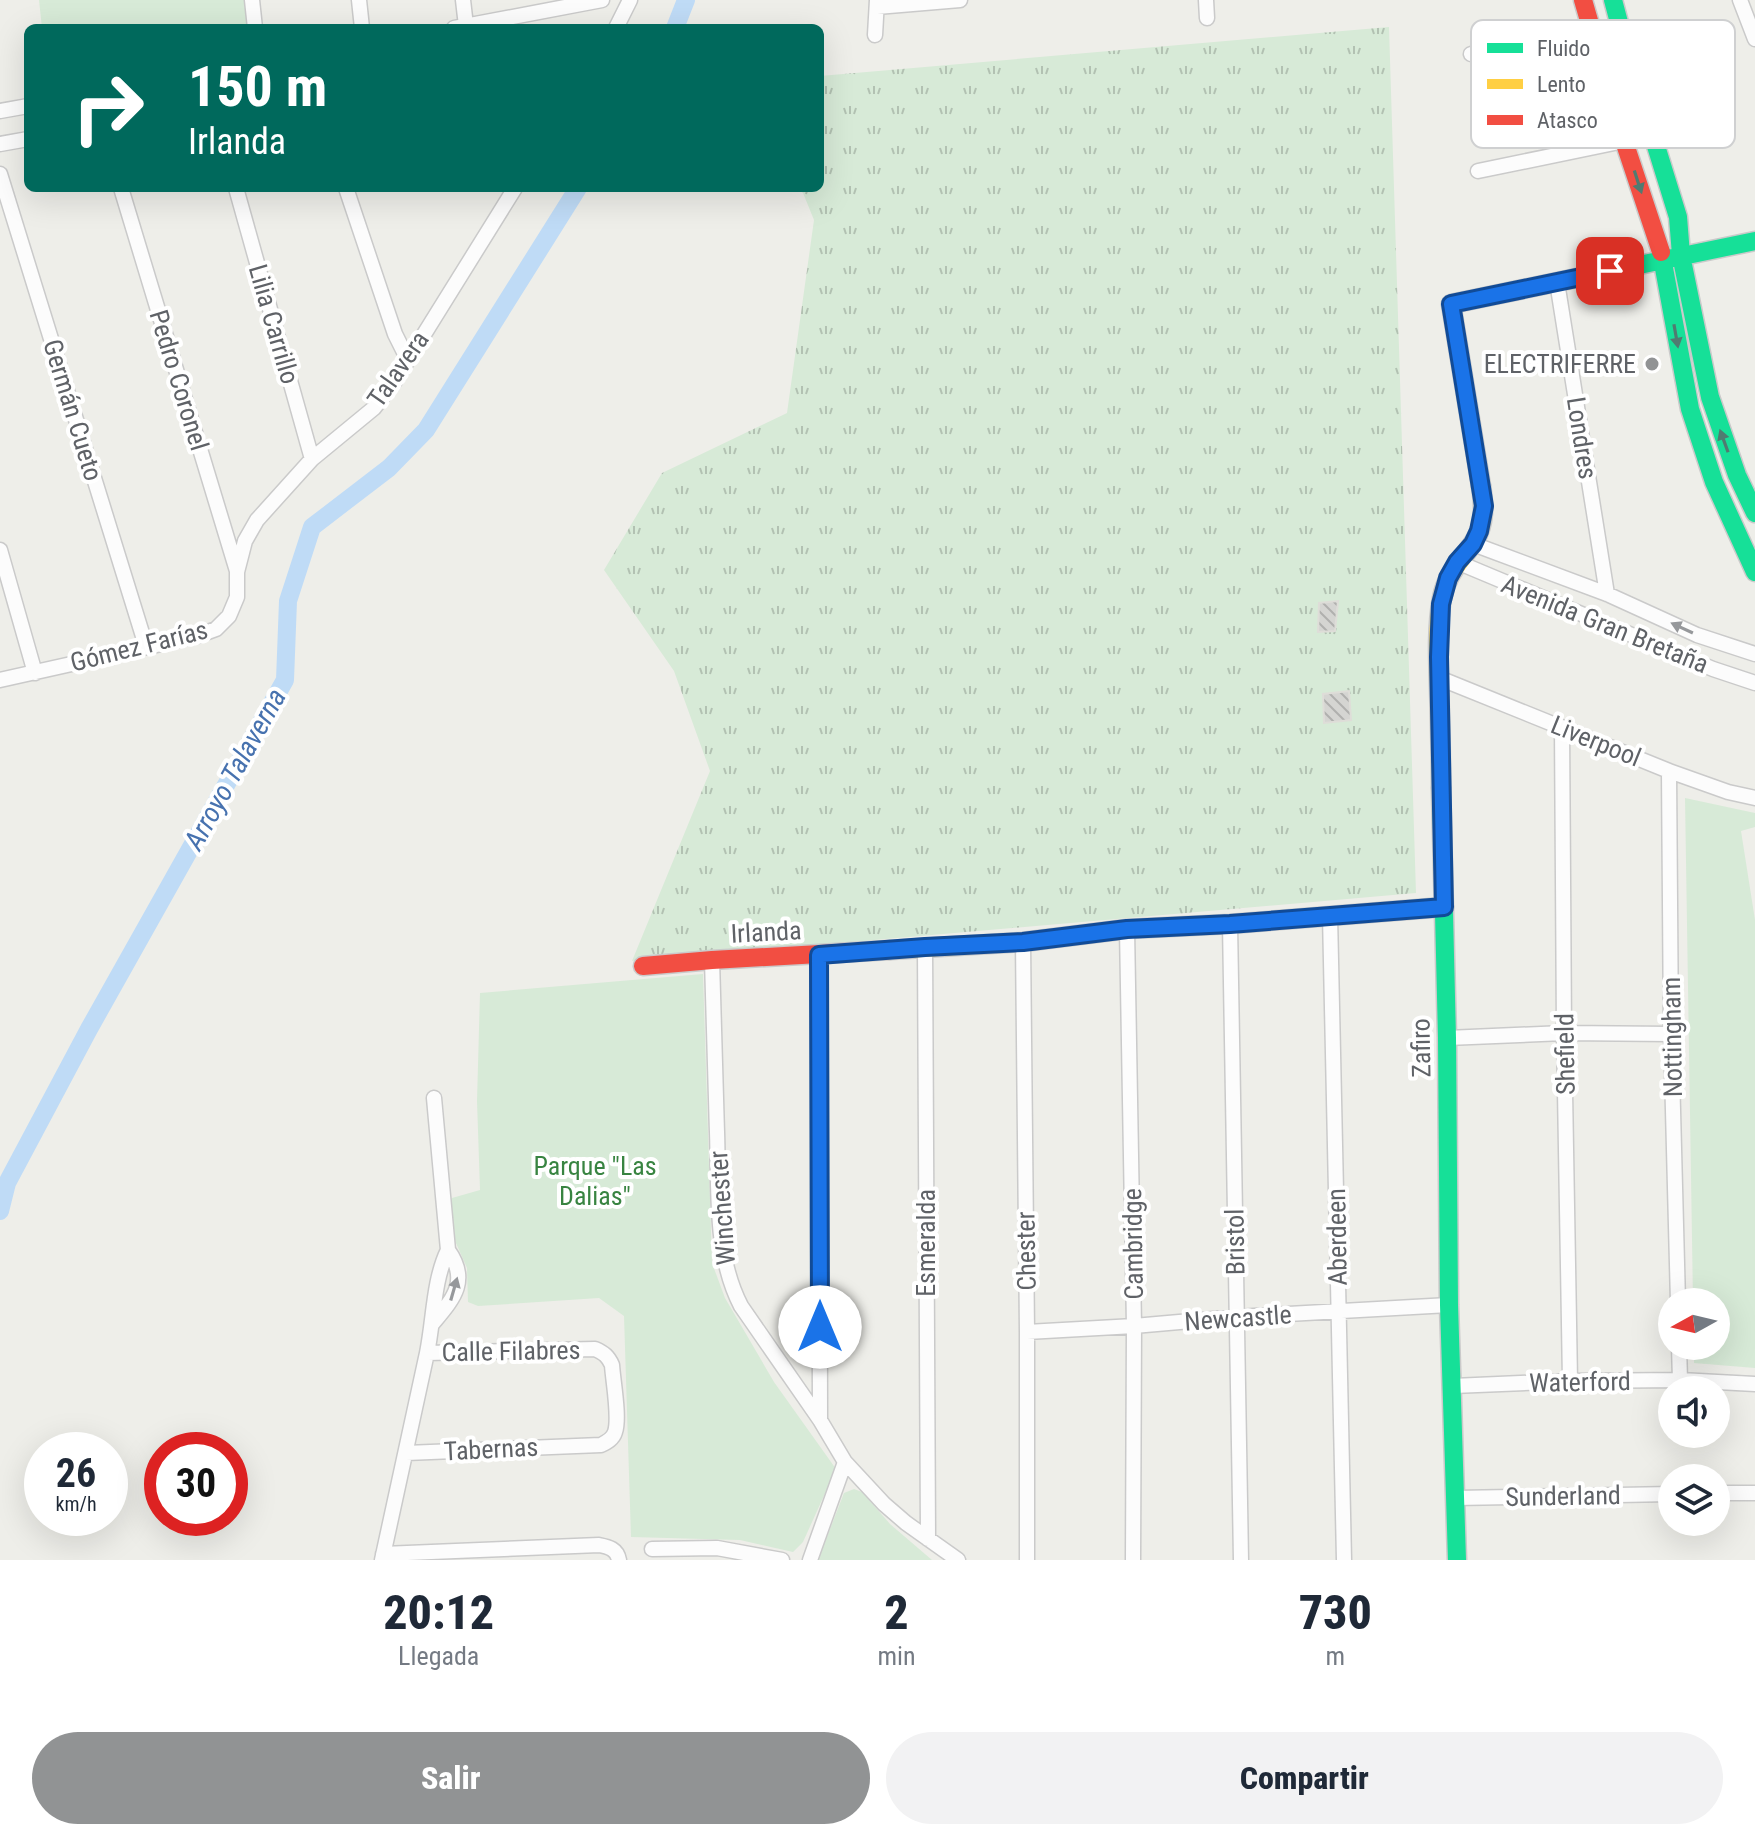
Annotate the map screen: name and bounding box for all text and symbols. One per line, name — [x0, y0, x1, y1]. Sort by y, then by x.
legend — [1471, 20, 1735, 148]
text: Fluido — [1537, 36, 1590, 61]
text: 150 m — [188, 54, 327, 120]
icon: right — [56, 56, 160, 160]
text: Lento — [1537, 72, 1586, 97]
text: Atasco — [1537, 108, 1598, 133]
text: Irlanda — [188, 121, 286, 163]
one-way arrow — [1632, 170, 1644, 194]
pin — [1576, 237, 1644, 305]
icon: arrive — [1588, 249, 1632, 293]
street label: Lilia Carrillo — [243, 261, 305, 387]
street label: Pedro Coronel — [143, 306, 215, 454]
one-way arrow — [1671, 324, 1683, 349]
street label: Talavera — [361, 325, 435, 413]
street label: Germán Cueto — [37, 336, 109, 484]
place label: ELECTRIFERRE — [1484, 349, 1636, 379]
marker: ELECTRIFERRE — [1643, 355, 1661, 373]
street label: Londres — [1561, 395, 1603, 481]
one-way arrow — [1717, 429, 1730, 453]
street label: Avenida Gran Bretaña — [1497, 569, 1713, 679]
street label: Gómez Farías — [67, 614, 211, 678]
one-way arrow — [1670, 621, 1693, 635]
water label: Arroyo Talaverna — [177, 683, 293, 856]
street label: Liverpool — [1547, 709, 1645, 773]
street label: Irlanda — [730, 915, 802, 949]
street label: Nottingham — [1656, 976, 1688, 1098]
street label: Shefield — [1549, 1013, 1581, 1095]
street label: Zafiro — [1405, 1018, 1437, 1078]
street label: Winchester — [703, 1150, 741, 1266]
park label: Parque "Las Dalias" — [533, 1151, 657, 1211]
street label: Cambridge — [1117, 1188, 1149, 1300]
street label: Aberdeen — [1321, 1188, 1353, 1286]
street label: Esmeralda — [911, 1189, 941, 1297]
street label: Bristol — [1219, 1209, 1251, 1275]
street label: Chester — [1010, 1211, 1042, 1291]
one-way arrow — [448, 1276, 461, 1300]
position arrow — [778, 1285, 862, 1369]
north arrow — [1658, 1288, 1730, 1360]
map controls — [1658, 1288, 1730, 1536]
street label: Newcastle — [1183, 1299, 1293, 1337]
street label: Calle Filabres — [441, 1335, 581, 1367]
street label: Waterford — [1529, 1366, 1631, 1398]
button: sound — [1658, 1376, 1730, 1448]
speed limit sign: 30 — [144, 1432, 248, 1536]
street label: Tabernas — [443, 1432, 539, 1466]
text: 26 — [56, 1450, 96, 1497]
button: layers — [1658, 1464, 1730, 1536]
street label: Sunderland — [1505, 1480, 1621, 1512]
text: km/h — [55, 1492, 97, 1516]
text: 20:12 — [383, 1584, 494, 1641]
text: 2 — [884, 1584, 909, 1641]
text: 730 — [1299, 1584, 1372, 1641]
text: Llegada — [398, 1641, 479, 1671]
text: min — [877, 1641, 916, 1671]
text: m — [1325, 1641, 1345, 1671]
button: Salir — [32, 1732, 870, 1824]
button: Compartir — [886, 1732, 1723, 1824]

